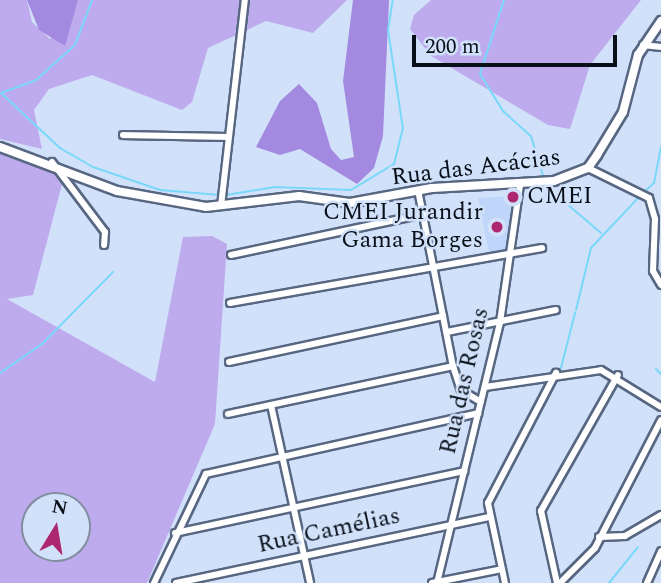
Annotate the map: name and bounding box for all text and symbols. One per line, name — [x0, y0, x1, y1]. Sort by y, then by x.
scale bar — [416, 21, 621, 65]
text: 200 m — [425, 31, 480, 63]
street label: Rua das Acácias — [390, 143, 562, 193]
place label: CMEI — [527, 183, 592, 211]
marker: CMEI — [505, 189, 521, 205]
place label: CMEI Jurandir Gama Borges — [323, 199, 483, 255]
marker: CMEI Jurandir Gama Borges — [489, 219, 505, 235]
street label: Rua das Rosas — [434, 305, 496, 457]
north arrow — [21, 492, 91, 562]
text: N — [49, 492, 70, 524]
street label: Rua Camélias — [255, 502, 403, 560]

